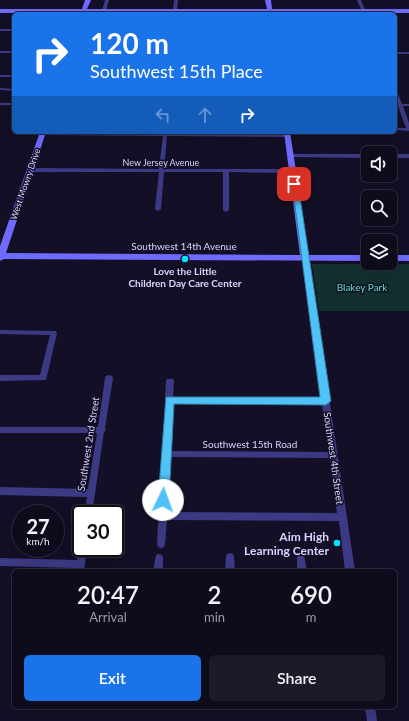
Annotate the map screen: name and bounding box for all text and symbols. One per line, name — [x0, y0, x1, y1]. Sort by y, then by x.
text: 120 m — [90, 26, 169, 60]
icon: right — [24, 28, 76, 80]
text: Southwest 15th Place — [90, 60, 263, 82]
icon: left — [152, 104, 174, 126]
icon: ahead — [194, 104, 216, 126]
icon: right — [236, 104, 258, 126]
map controls — [361, 146, 397, 270]
button: sound — [361, 146, 397, 182]
street label: West Mowry Drive — [8, 147, 42, 221]
street label: New Jersey Avenue — [123, 157, 200, 168]
pin — [277, 167, 311, 201]
icon: arrive — [283, 173, 305, 195]
button: search — [361, 190, 397, 226]
button: layers — [361, 234, 397, 270]
street label: Southwest 14th Avenue — [131, 240, 237, 252]
marker: Love the Little Children Day Care Center — [180, 254, 190, 264]
place label: Love the Little Children Day Care Center — [128, 265, 242, 289]
park label: Blakey Park — [337, 281, 388, 293]
street label: Southwest 2nd Street — [75, 396, 101, 492]
street label: Southwest 4th Street — [322, 411, 346, 505]
street label: Southwest 15th Road — [203, 438, 297, 450]
position arrow — [142, 479, 184, 521]
speed limit sign: 30 — [72, 505, 124, 557]
text: 27 — [26, 514, 50, 538]
place label: Aim High Learning Center — [244, 529, 330, 558]
text: km/h — [26, 535, 50, 547]
marker: Aim High Learning Center — [332, 538, 342, 548]
text: 20:47 — [77, 580, 139, 609]
text: 2 — [208, 580, 221, 609]
text: 690 — [290, 580, 332, 609]
text: Arrival — [89, 609, 127, 625]
text: min — [204, 609, 225, 625]
text: m — [306, 609, 316, 625]
button: Exit — [24, 655, 201, 701]
button: Share — [209, 655, 385, 701]

